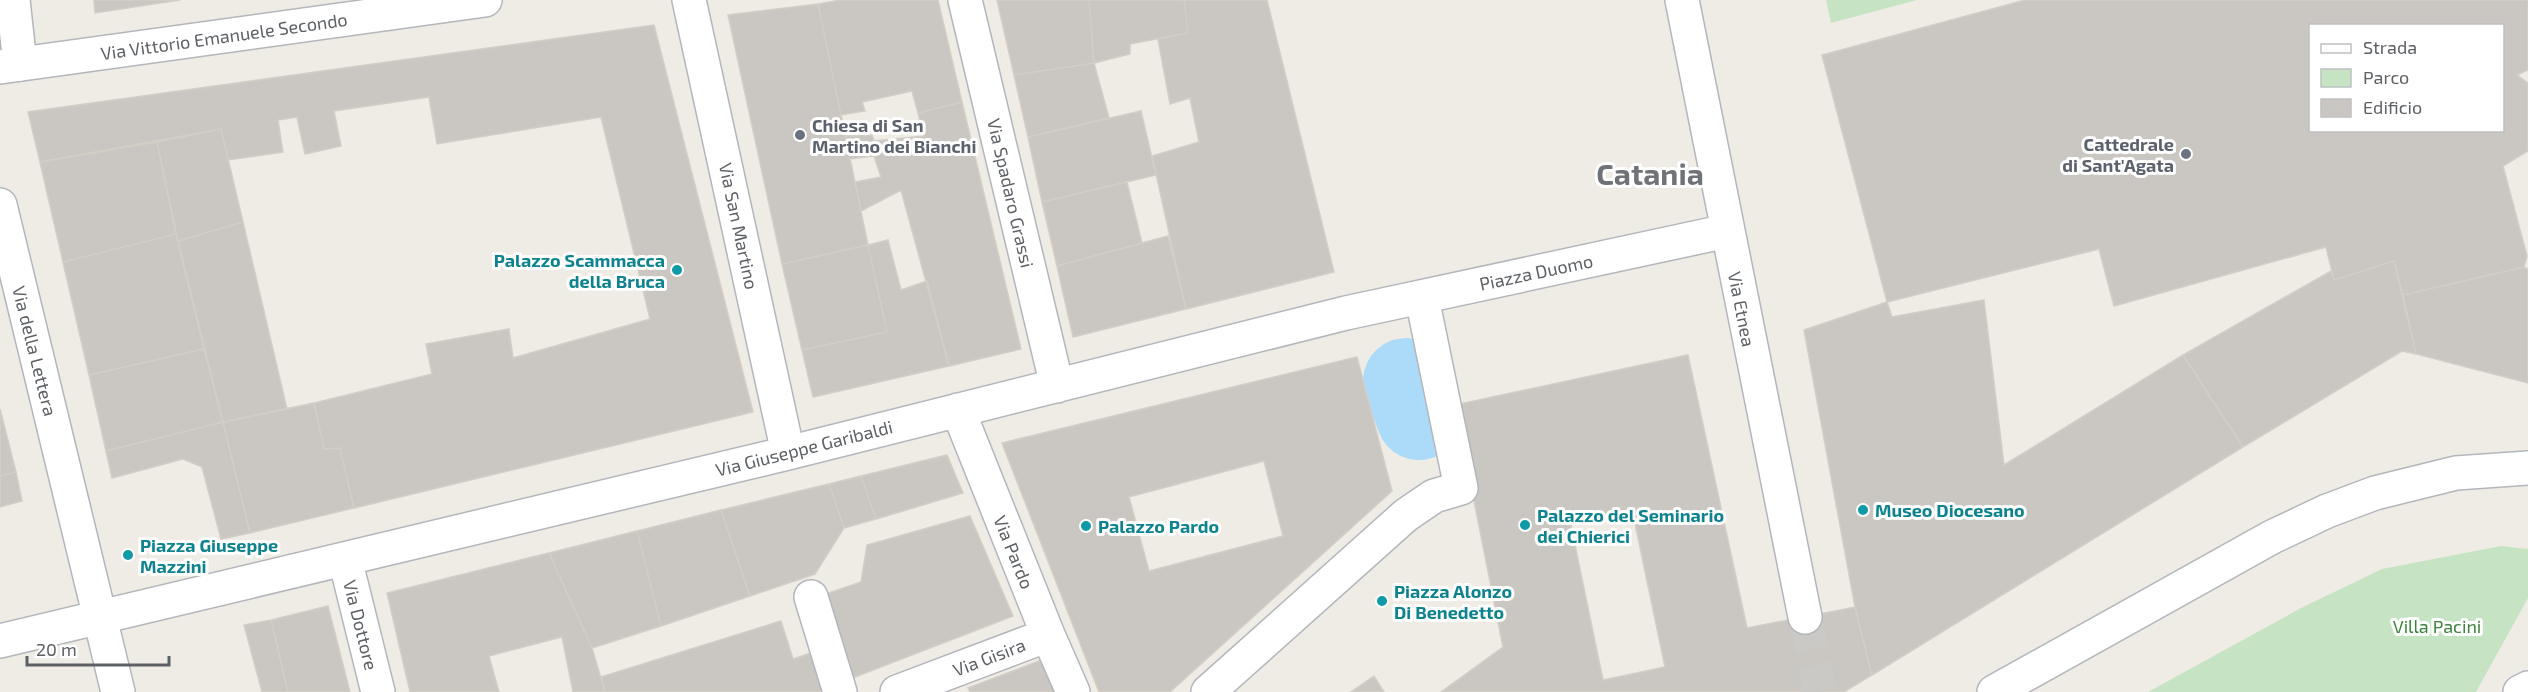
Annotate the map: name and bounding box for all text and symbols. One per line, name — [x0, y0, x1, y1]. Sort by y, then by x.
street label: Via Vittorio Emanuele Secondo — [99, 8, 349, 64]
legend — [2309, 24, 2504, 132]
text: Strada — [2363, 36, 2417, 58]
text: Parco — [2363, 66, 2409, 88]
text: Edificio — [2363, 96, 2422, 118]
place label: Chiesa di San Martino dei Bianchi — [812, 114, 976, 157]
street label: Via Spadaro Grassi — [983, 116, 1039, 270]
marker: Chiesa di San Martino dei Bianchi — [793, 128, 807, 142]
place label: Cattedrale di Sant'Agata — [2062, 133, 2174, 176]
marker: Cattedrale di Sant'Agata — [2179, 147, 2193, 161]
district label: Catania — [1596, 155, 1704, 191]
street label: Via San Martino — [715, 161, 763, 291]
place label: Palazzo Scammacca della Bruca — [494, 249, 665, 292]
street label: Piazza Duomo — [1477, 249, 1595, 295]
marker: Palazzo Scammacca della Bruca — [670, 263, 684, 277]
street label: Via Etnea — [1724, 269, 1760, 349]
street label: Via della Lettera — [8, 284, 62, 418]
street label: Via Giuseppe Garibaldi — [713, 415, 895, 481]
place label: Museo Diocesano — [1875, 499, 2025, 521]
marker: Museo Diocesano — [1856, 503, 1870, 517]
place label: Palazzo del Seminario dei Chierici — [1537, 504, 1724, 547]
street label: Via Pardo — [989, 512, 1039, 592]
place label: Palazzo Pardo — [1098, 515, 1219, 537]
marker: Palazzo del Seminario dei Chierici — [1518, 518, 1532, 532]
marker: Palazzo Pardo — [1079, 519, 1093, 533]
place label: Piazza Giuseppe Mazzini — [140, 534, 278, 577]
marker: Piazza Giuseppe Mazzini — [121, 548, 135, 562]
street label: Via Dottore — [339, 578, 383, 672]
place label: Piazza Alonzo Di Benedetto — [1394, 580, 1512, 623]
marker: Piazza Alonzo Di Benedetto — [1375, 594, 1389, 608]
park label: Villa Pacini — [2393, 615, 2481, 637]
scale bar — [27, 629, 170, 667]
street label: Via Gisira — [950, 633, 1028, 681]
text: 20 m — [36, 638, 77, 660]

